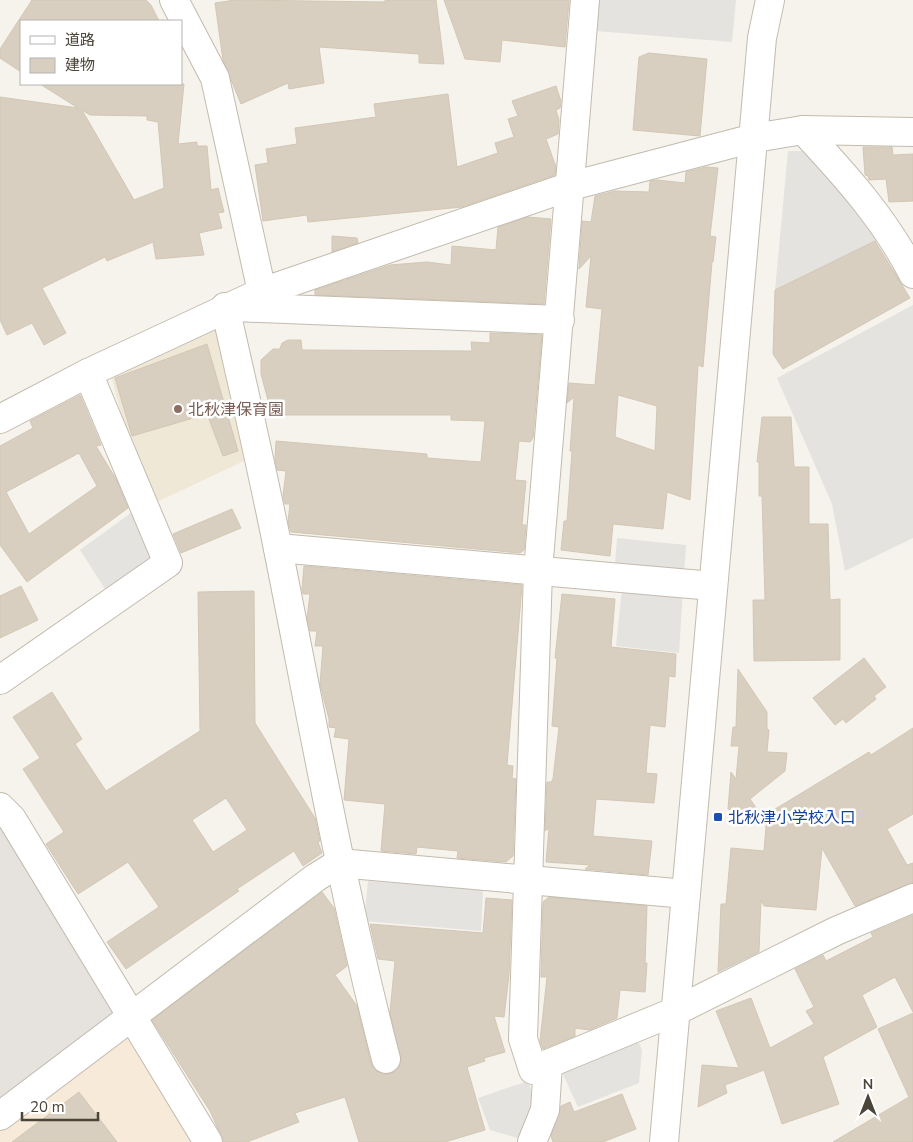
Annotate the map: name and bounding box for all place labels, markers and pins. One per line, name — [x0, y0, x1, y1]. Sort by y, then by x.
place label: 北秋津保育園 — [188, 399, 284, 421]
marker: 北秋津保育園 — [172, 403, 184, 415]
place label: 北秋津小学校入口 — [728, 807, 856, 829]
marker: 北秋津小学校入口 — [712, 811, 724, 823]

